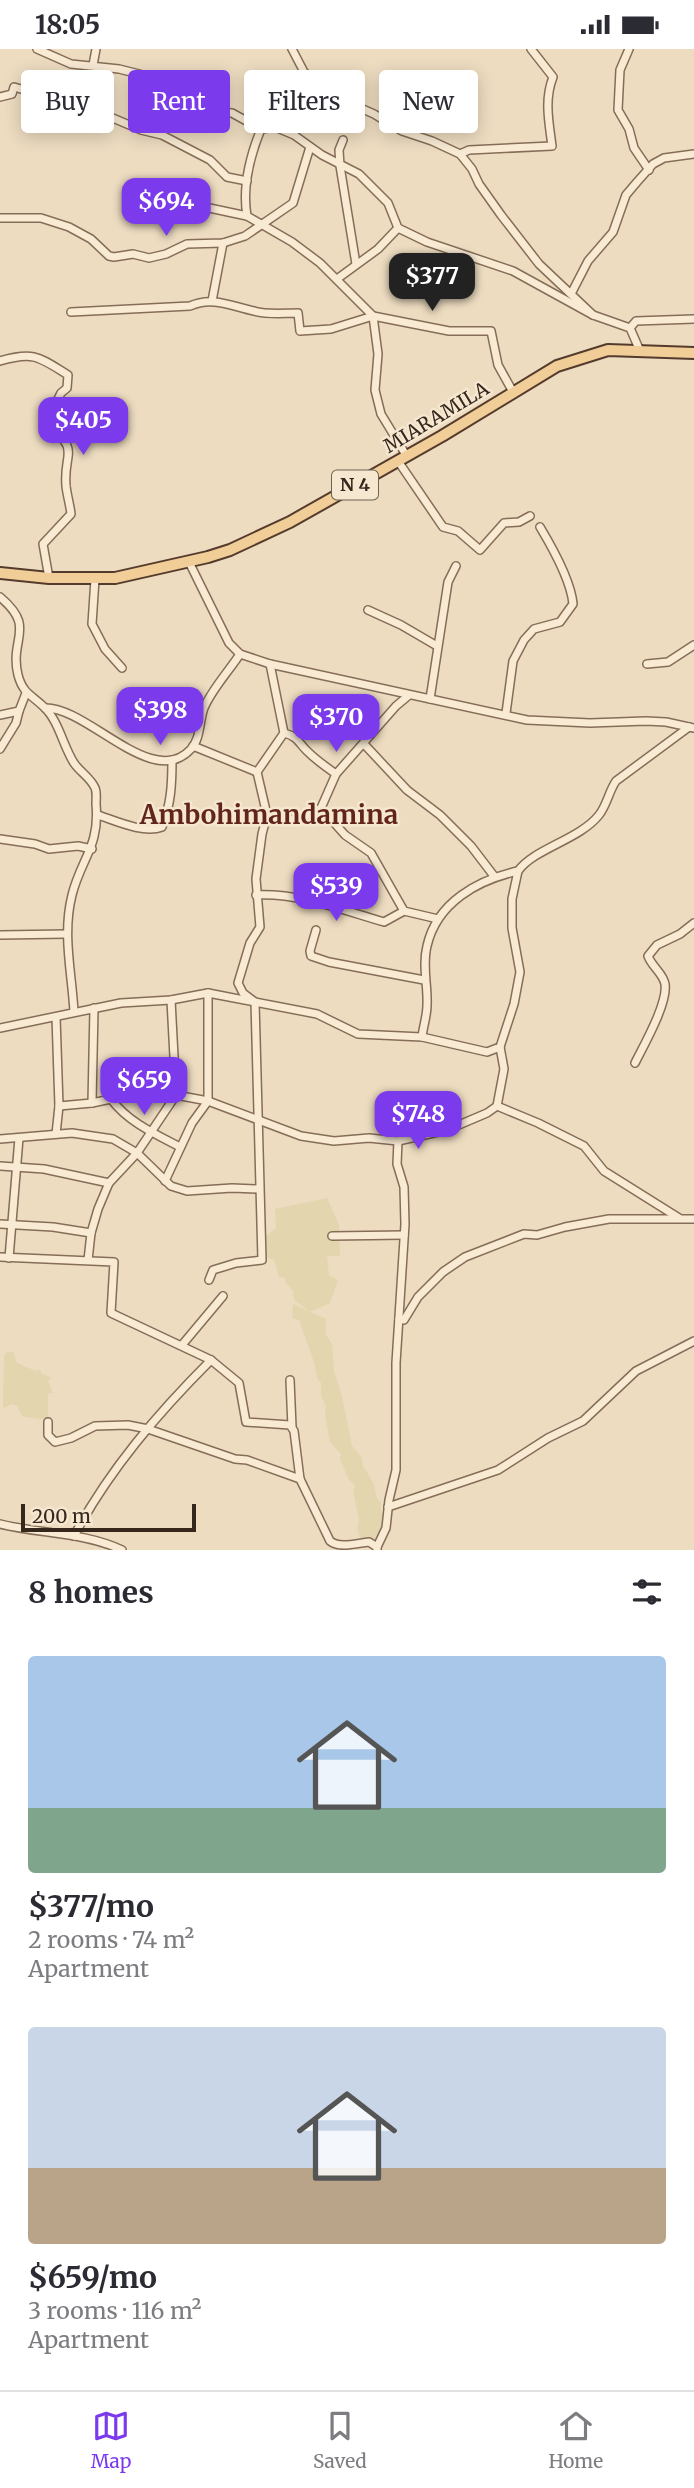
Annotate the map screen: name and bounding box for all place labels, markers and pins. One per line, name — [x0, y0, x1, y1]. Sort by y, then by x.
pin: $694 — [125, 179, 207, 238]
pin: $377 — [391, 253, 473, 313]
pin: $405 — [42, 397, 124, 457]
pin: $398 — [119, 687, 201, 747]
pin: $370 — [295, 695, 377, 754]
pin: $539 — [295, 863, 377, 923]
pin: $659 — [103, 1058, 185, 1117]
pin: $748 — [377, 1091, 459, 1151]

